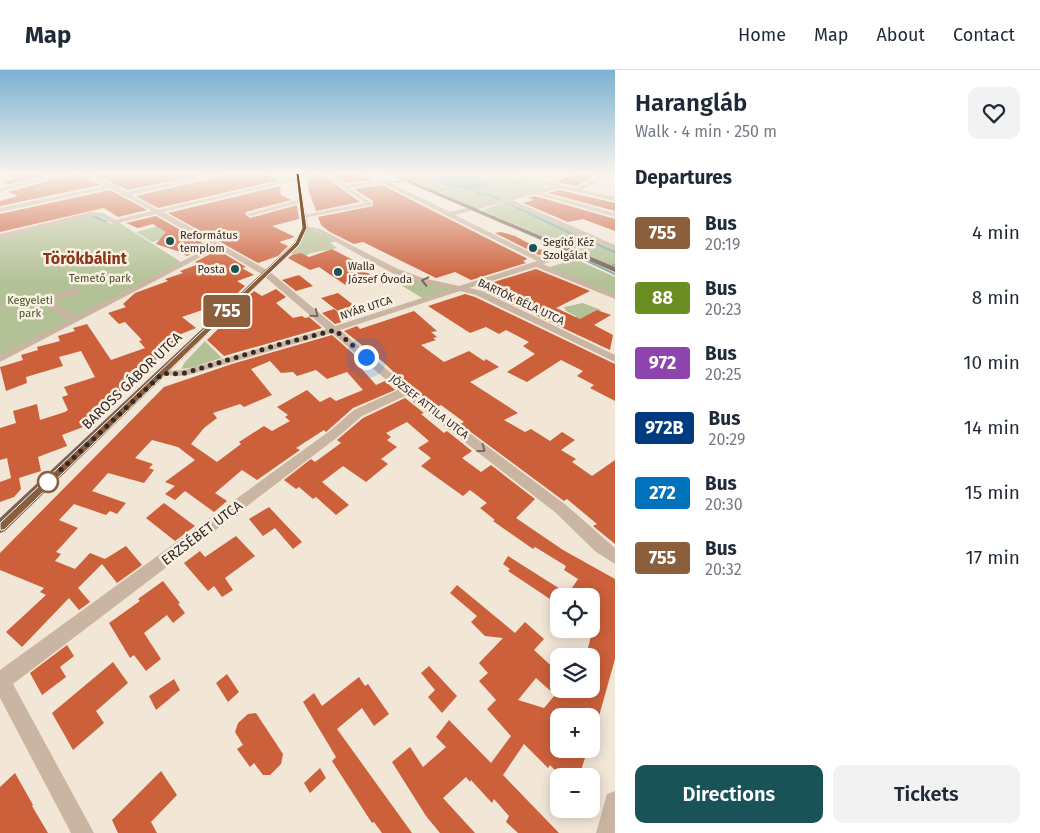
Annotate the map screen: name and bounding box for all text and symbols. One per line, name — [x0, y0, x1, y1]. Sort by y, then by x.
text: Map — [25, 21, 71, 49]
text: Home — [738, 24, 786, 46]
text: Map — [814, 24, 848, 46]
text: About — [876, 24, 925, 46]
text: Contact — [953, 24, 1015, 46]
button: heart — [968, 87, 1020, 139]
text: Harangláb — [635, 89, 747, 117]
text: Walk · 4 min · 250 m — [635, 122, 777, 141]
text: Departures — [635, 166, 732, 189]
text: Bus — [705, 212, 737, 235]
text: 4 min — [972, 221, 1020, 244]
text: 755 — [649, 222, 676, 244]
place label: Református templom — [180, 229, 238, 255]
marker: Református templom — [164, 235, 176, 247]
text: 20:19 — [705, 235, 740, 254]
place label: Segítő Kéz Szolgálat — [543, 236, 594, 262]
marker: Segítő Kéz Szolgálat — [527, 242, 539, 254]
district label: Törökbálint — [43, 249, 128, 268]
place label: Walla József Óvoda — [348, 260, 412, 286]
place label: Posta — [198, 263, 225, 276]
marker: Posta — [229, 263, 241, 275]
marker: Walla József Óvoda — [332, 266, 344, 278]
park label: Temető park — [69, 272, 131, 285]
street label: BARTÓK BÉLA UTCA — [476, 275, 567, 328]
one-way arrow — [421, 276, 430, 287]
text: Bus — [705, 277, 737, 300]
text: 8 min — [972, 286, 1020, 309]
text: 88 — [652, 287, 673, 309]
street label: NYÁR UTCA — [338, 292, 394, 323]
park label: Kegyeleti park — [7, 294, 53, 320]
line badge: 755 — [198, 295, 256, 327]
text: 755 — [213, 300, 241, 322]
text: 20:23 — [705, 300, 742, 319]
one-way arrow — [310, 308, 319, 317]
street label: BAROSS GÁBOR UTCA — [78, 328, 186, 433]
text: Bus — [705, 342, 737, 365]
your location — [354, 345, 379, 370]
text: 10 min — [963, 351, 1020, 374]
text: 972 — [649, 352, 676, 374]
text: 20:25 — [705, 365, 742, 384]
street label: JÓZSEF ATTILA UTCA — [387, 371, 472, 442]
text: Bus — [709, 407, 740, 430]
text: 14 min — [964, 416, 1020, 439]
text: 972B — [645, 417, 684, 439]
text: 20:29 — [709, 430, 745, 449]
one-way arrow — [476, 443, 486, 452]
unlabelled marker — [37, 471, 59, 493]
text: Bus — [705, 472, 737, 495]
text: 15 min — [964, 481, 1020, 504]
text: 272 — [649, 482, 676, 504]
text: 20:30 — [705, 495, 743, 514]
street label: ERZSÉBET UTCA — [158, 496, 246, 569]
text: Bus — [705, 537, 737, 560]
text: 17 min — [966, 546, 1020, 569]
text: 755 — [649, 547, 676, 569]
text: 20:32 — [705, 560, 742, 579]
map controls — [550, 588, 600, 818]
button: locate — [550, 588, 600, 638]
button: layers — [550, 648, 600, 698]
button: + — [550, 708, 600, 758]
button: Directions — [635, 765, 823, 823]
button: Tickets — [833, 765, 1020, 823]
button: − — [550, 768, 600, 818]

